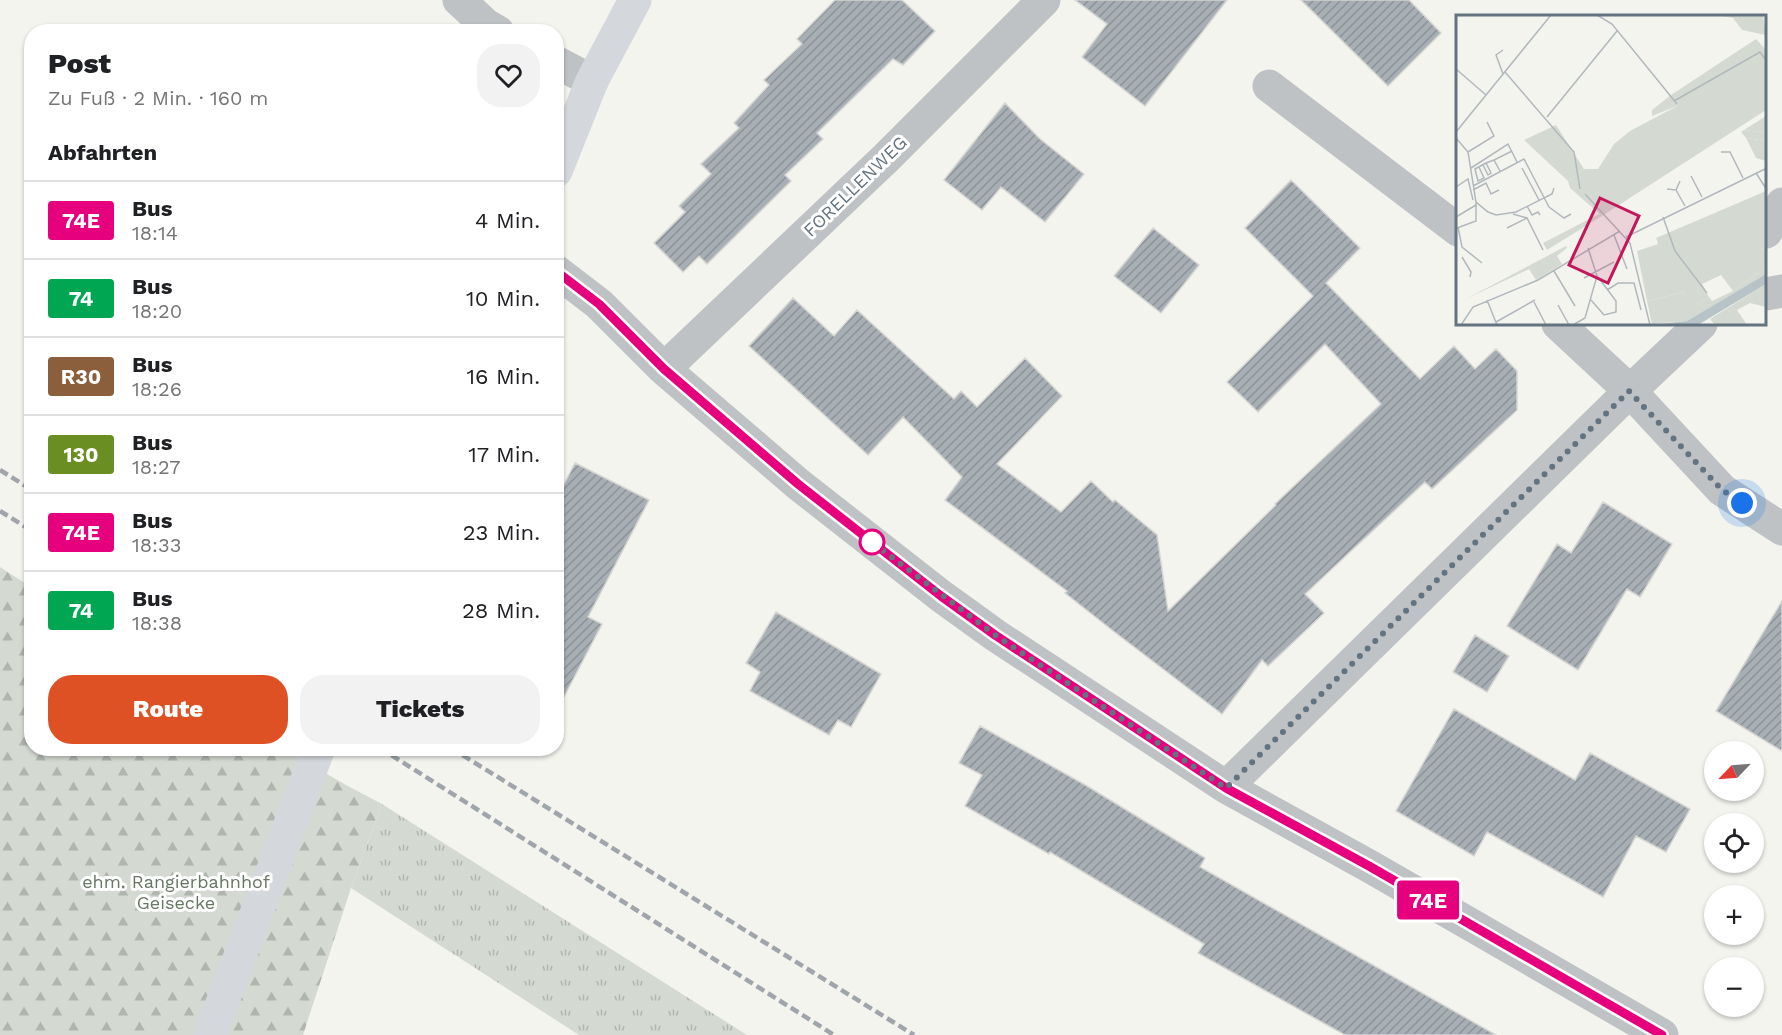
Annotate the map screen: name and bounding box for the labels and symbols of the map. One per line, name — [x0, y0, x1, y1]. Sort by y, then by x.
inset map — [1456, 15, 1767, 326]
street label: FORELLENWEG — [799, 131, 911, 241]
your location — [1727, 488, 1757, 518]
unlabelled marker — [859, 529, 885, 555]
north arrow — [1704, 741, 1764, 801]
park label: ehm. Rangierbahnhof Geisecke — [82, 871, 270, 913]
line badge: 74E — [1394, 880, 1462, 920]

